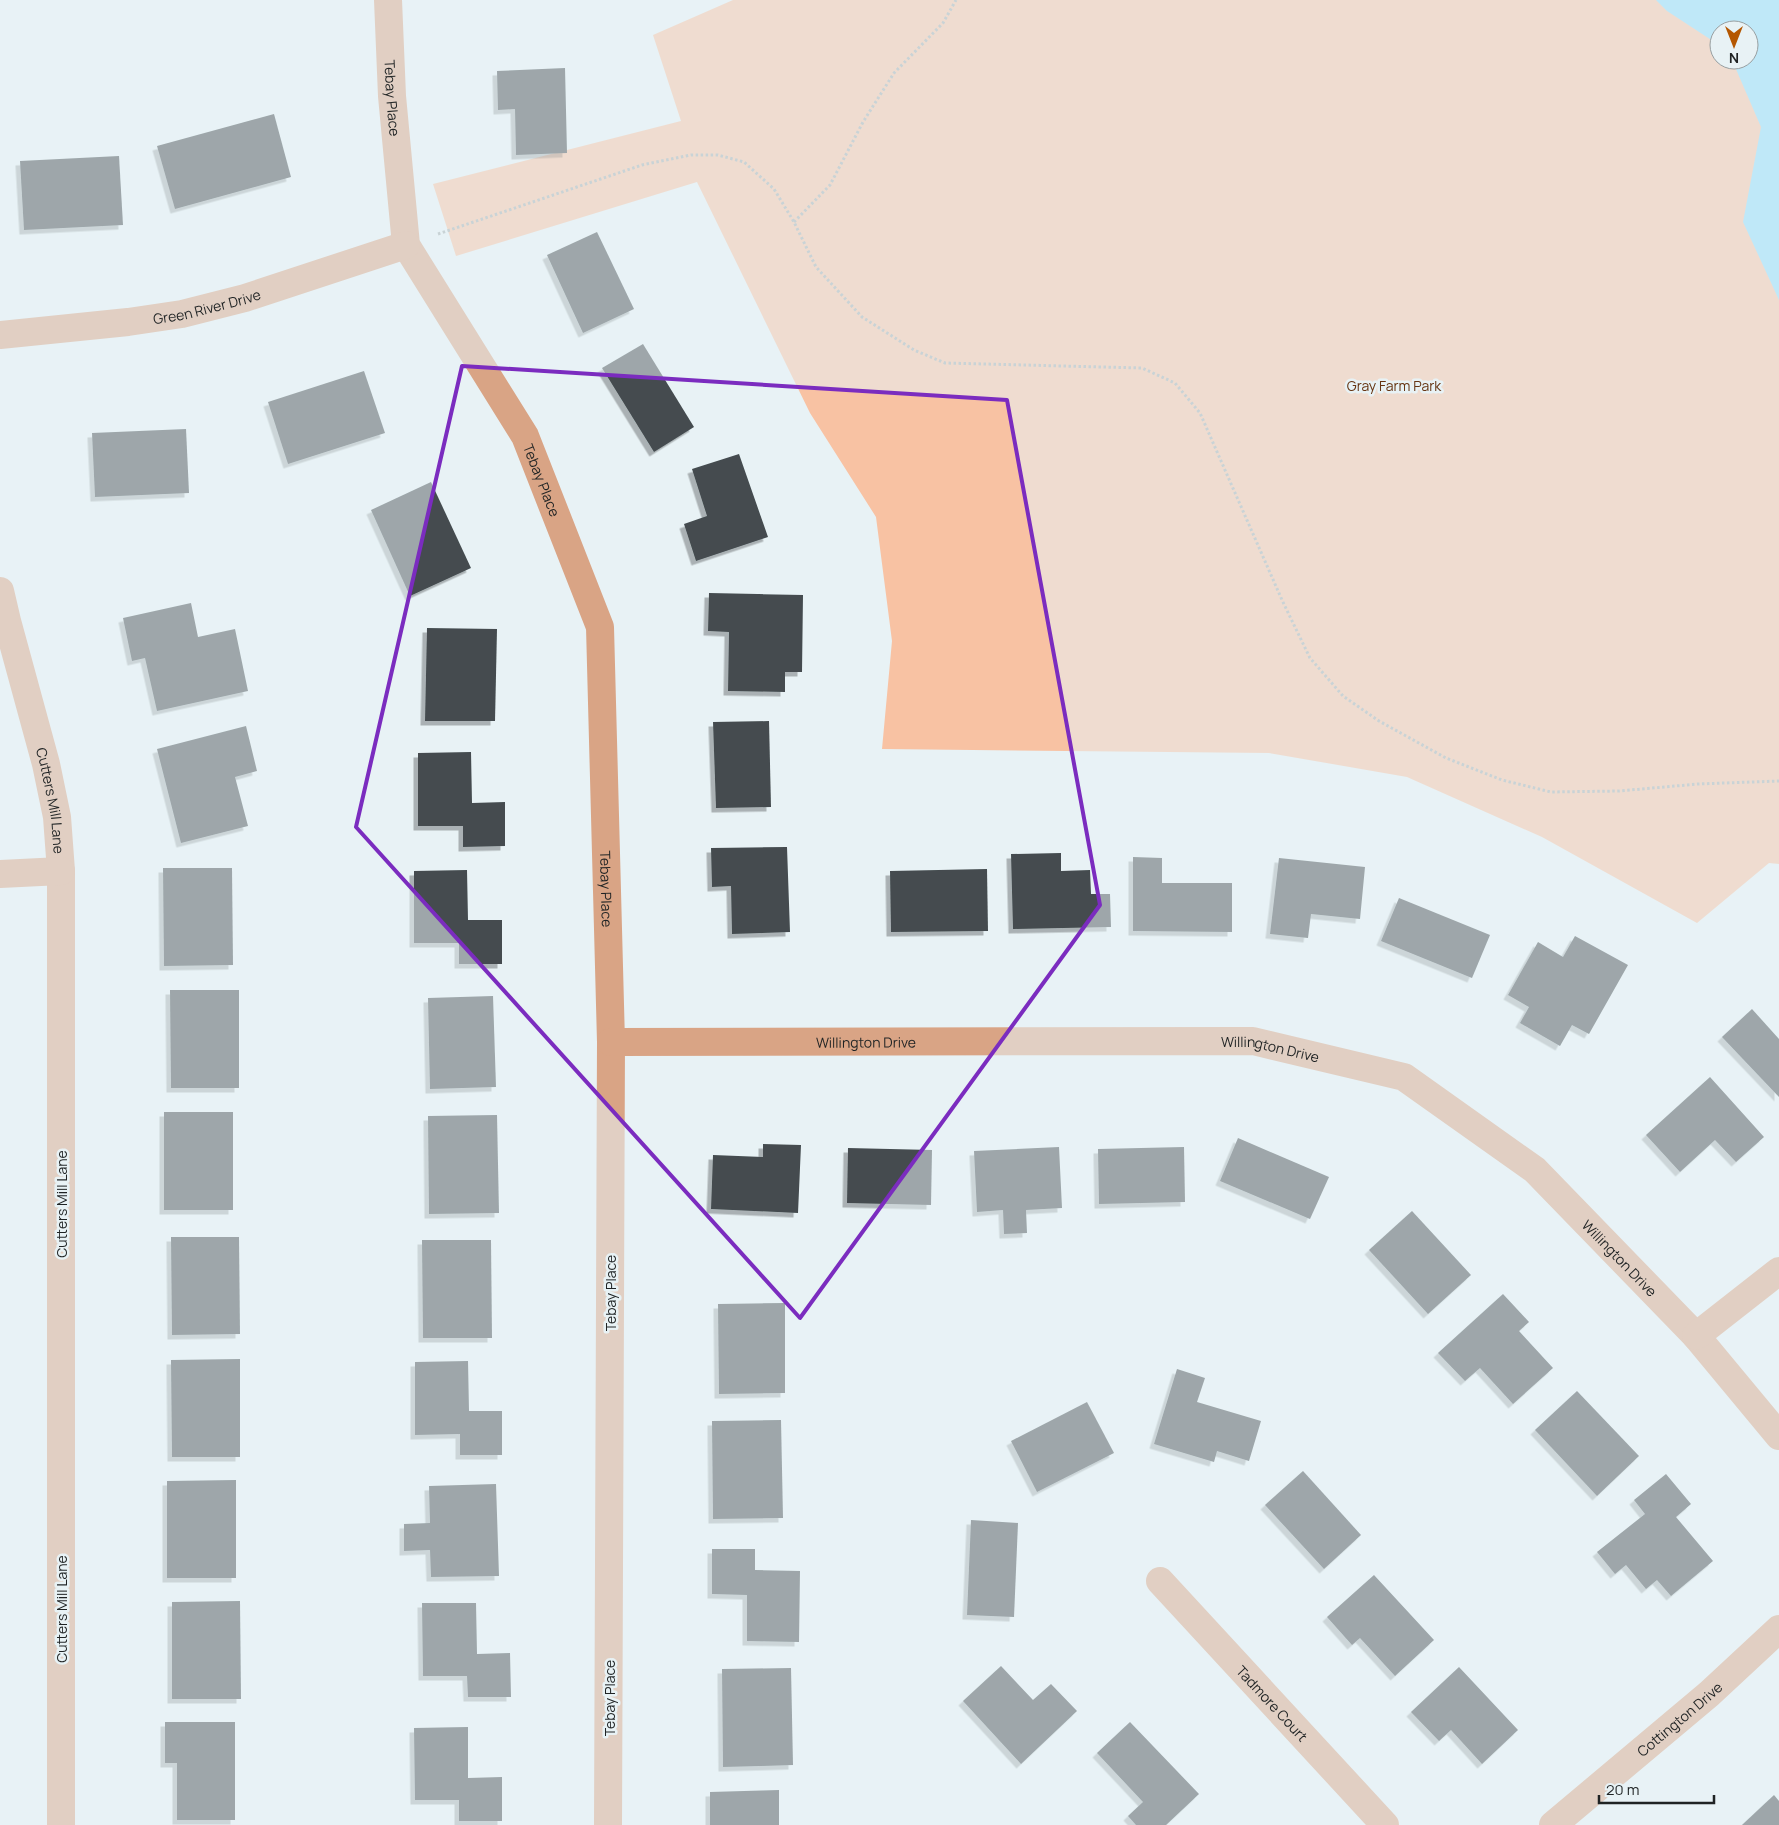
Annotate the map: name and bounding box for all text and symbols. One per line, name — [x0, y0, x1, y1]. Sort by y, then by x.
north arrow — [1709, 20, 1759, 70]
text: N — [1729, 49, 1739, 68]
street label: Tebay Place — [381, 59, 405, 137]
street label: Green River Drive — [152, 284, 263, 328]
park label: Gray Farm Park — [1347, 376, 1442, 395]
street label: Tebay Place — [519, 441, 565, 519]
street label: Cutters Mill Lane — [32, 745, 69, 854]
street label: Tebay Place — [596, 850, 617, 927]
street label: Willington Drive — [1221, 1031, 1321, 1066]
street label: Willington Drive — [816, 1032, 916, 1051]
street label: Cutters Mill Lane — [52, 1150, 71, 1258]
street label: Willington Drive — [1578, 1215, 1662, 1300]
street label: Tebay Place — [601, 1255, 620, 1331]
street label: Cutters Mill Lane — [52, 1555, 71, 1663]
street label: Tebay Place — [600, 1660, 619, 1736]
street label: Tadmore Court — [1233, 1661, 1313, 1745]
street label: Cottington Drive — [1633, 1677, 1726, 1760]
scale bar — [1599, 1772, 1714, 1804]
text: 20 m — [1606, 1779, 1639, 1800]

